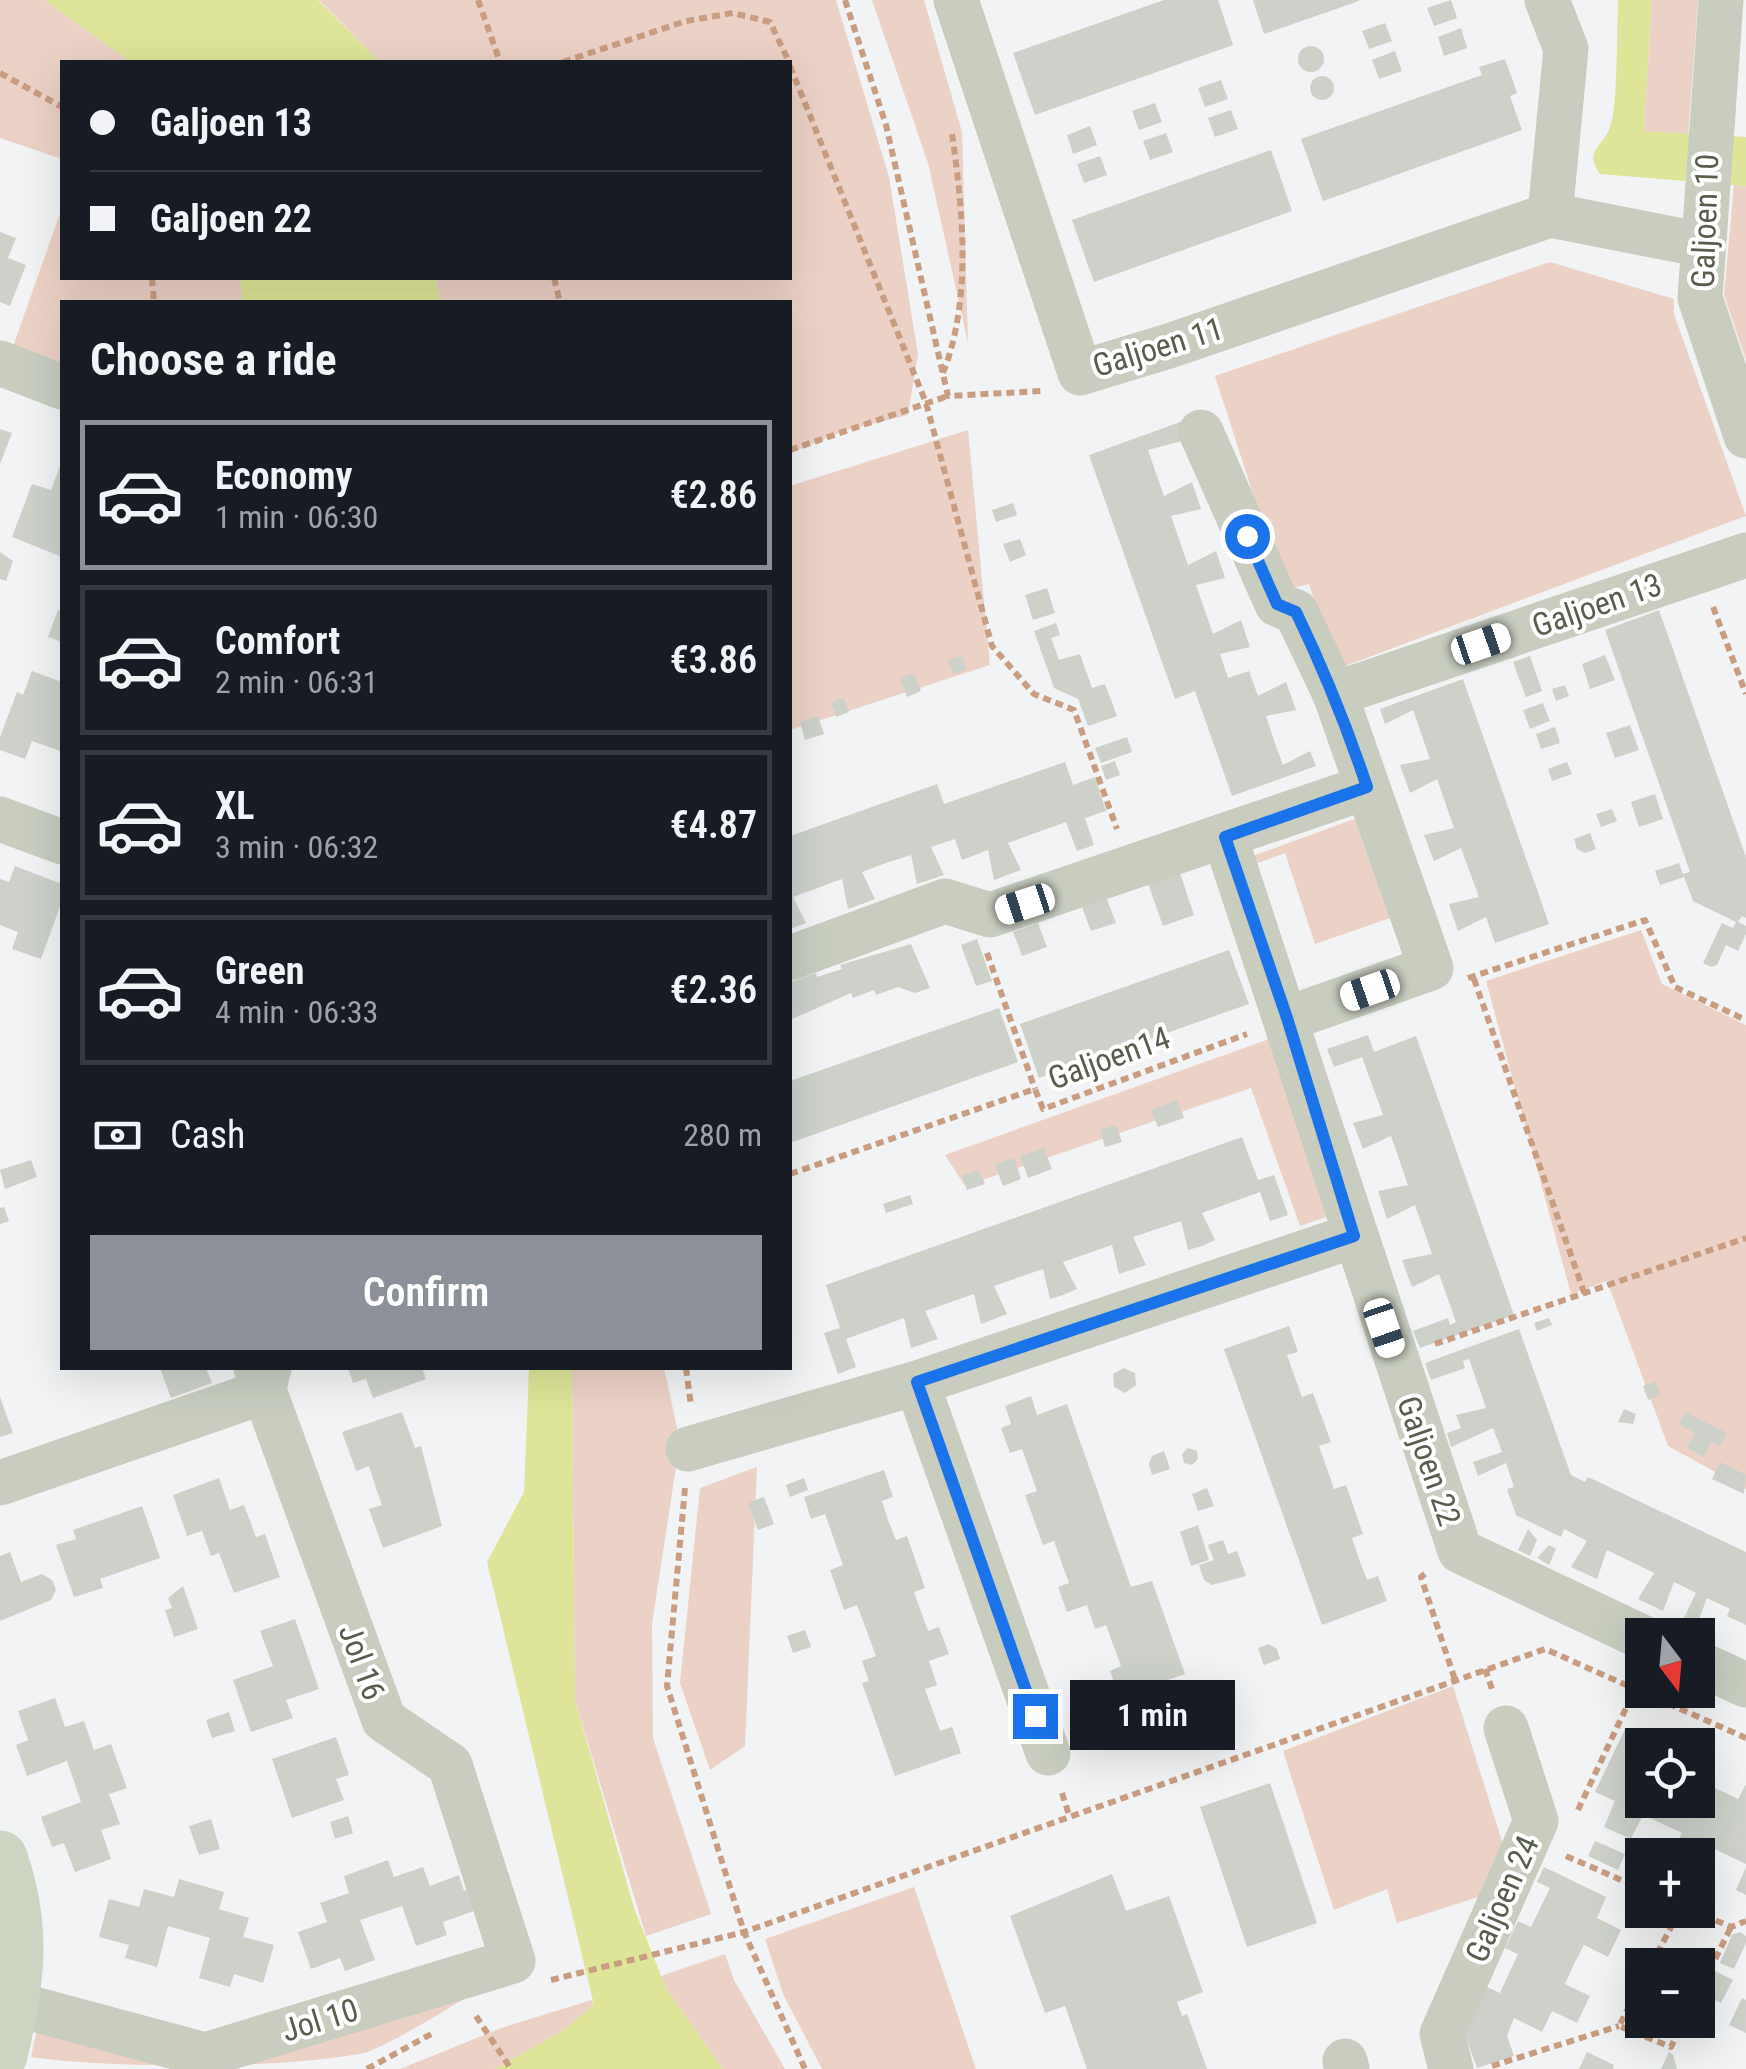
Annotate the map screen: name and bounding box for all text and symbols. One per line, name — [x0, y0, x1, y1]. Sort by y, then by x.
text: Galjoen 13 — [150, 101, 312, 145]
street label: Galjoen 10 — [1684, 153, 1726, 289]
text: Galjoen 22 — [150, 197, 312, 241]
street label: Galjoen 11 — [1088, 309, 1228, 385]
text: Choose a ride — [90, 333, 337, 386]
icon: car — [95, 450, 185, 540]
text: Economy — [215, 454, 352, 498]
text: €2.86 — [670, 473, 757, 517]
text: 1 min · 06:30 — [215, 498, 378, 536]
route start — [1225, 514, 1270, 559]
street label: Galjoen 13 — [1527, 565, 1667, 645]
icon: car — [95, 615, 185, 705]
text: Comfort — [215, 619, 340, 663]
car — [1448, 620, 1514, 668]
text: €3.86 — [670, 638, 757, 682]
text: 2 min · 06:31 — [215, 663, 378, 701]
icon: car — [95, 780, 185, 870]
text: XL — [215, 784, 254, 828]
text: €4.87 — [670, 803, 757, 847]
text: 3 min · 06:32 — [215, 828, 378, 866]
car — [992, 880, 1058, 928]
icon: car — [95, 945, 185, 1035]
text: Green — [215, 949, 305, 993]
car — [1337, 966, 1403, 1014]
text: €2.36 — [670, 968, 757, 1012]
text: 4 min · 06:33 — [215, 993, 378, 1031]
street label: Galjoen14 — [1043, 1018, 1175, 1098]
icon: cash — [90, 1108, 145, 1163]
text: Cash — [170, 1113, 245, 1157]
text: 280 m — [683, 1116, 762, 1154]
button: Confirm — [90, 1235, 762, 1350]
car — [1360, 1295, 1408, 1361]
street label: Galjoen 22 — [1389, 1391, 1469, 1531]
north arrow — [1625, 1618, 1715, 1708]
map controls — [1625, 1618, 1715, 2038]
street label: Jol 16 — [331, 1619, 393, 1705]
callout: 1 min — [1070, 1681, 1235, 1751]
route end — [1013, 1694, 1058, 1739]
text: 1 min — [1117, 1696, 1188, 1734]
button: locate — [1625, 1728, 1715, 1818]
street label: Galjoen 24 — [1457, 1830, 1547, 1968]
button: + — [1625, 1838, 1715, 1928]
button: − — [1625, 1948, 1715, 2038]
street label: Jol 10 — [277, 1990, 363, 2050]

